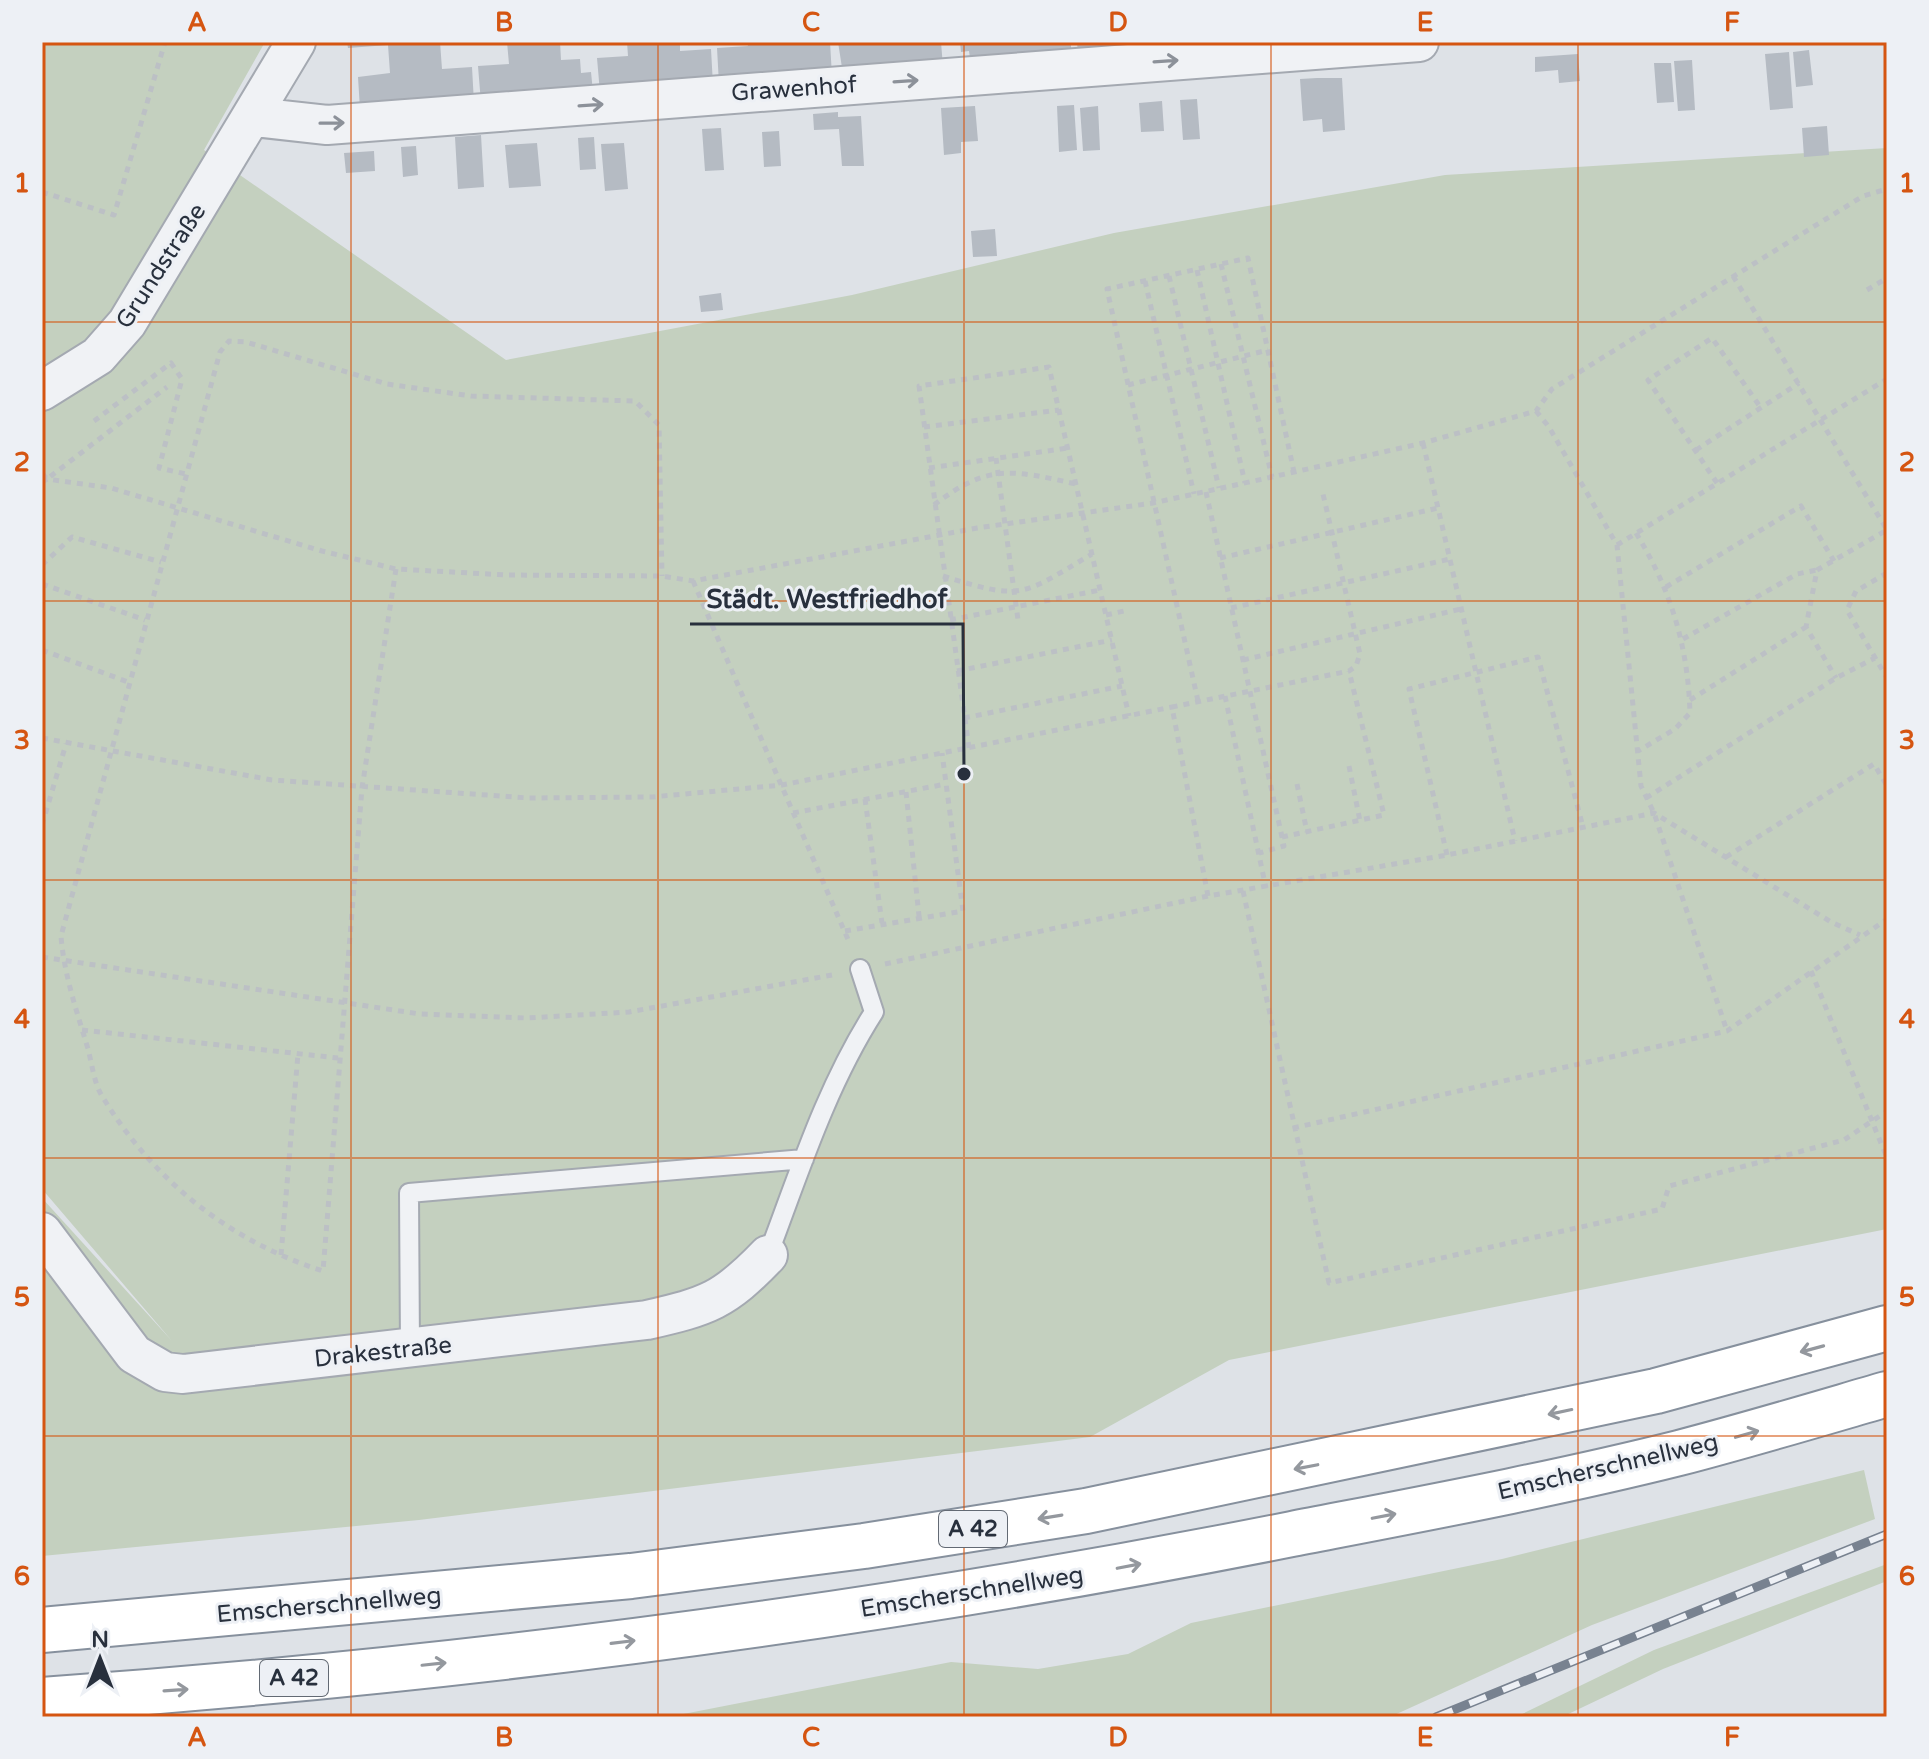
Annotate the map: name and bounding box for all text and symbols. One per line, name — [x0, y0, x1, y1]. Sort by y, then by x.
text: A — [187, 7, 207, 38]
text: B — [495, 7, 513, 38]
text: C — [802, 7, 820, 38]
text: D — [1108, 7, 1128, 38]
text: E — [1417, 7, 1433, 38]
text: F — [1724, 7, 1740, 38]
one-way arrow — [1152, 53, 1179, 68]
street label: Grawenhof — [730, 70, 859, 108]
one-way arrow — [892, 73, 919, 88]
one-way arrow — [577, 97, 604, 112]
one-way arrow — [318, 116, 345, 131]
text: 1 — [14, 168, 30, 199]
text: 1 — [1899, 168, 1915, 199]
street label: Grundstraße — [110, 198, 212, 334]
text: 2 — [14, 447, 30, 478]
text: 2 — [1899, 447, 1915, 478]
callout: Städt. Westfriedhof — [690, 574, 963, 624]
text: Städt. Westfriedhof — [707, 584, 949, 615]
text: 3 — [14, 725, 30, 756]
text: 3 — [1899, 725, 1915, 756]
text: 4 — [14, 1004, 30, 1035]
text: 4 — [1899, 1004, 1915, 1035]
text: 5 — [14, 1282, 30, 1313]
text: 5 — [1899, 1282, 1915, 1313]
street label: Drakestraße — [313, 1330, 453, 1374]
one-way arrow — [1799, 1342, 1825, 1357]
one-way arrow — [1547, 1405, 1573, 1420]
one-way arrow — [1733, 1426, 1759, 1441]
street label: Emscherschnellweg — [1495, 1428, 1721, 1506]
one-way arrow — [1293, 1460, 1319, 1475]
one-way arrow — [1371, 1508, 1396, 1523]
one-way arrow — [1038, 1510, 1064, 1525]
road number: A 42 — [939, 1511, 1007, 1547]
one-way arrow — [1116, 1558, 1141, 1573]
street label: Emscherschnellweg — [858, 1560, 1086, 1624]
text: 6 — [14, 1561, 30, 1592]
text: 6 — [1899, 1561, 1915, 1592]
street label: Emscherschnellweg — [215, 1581, 443, 1629]
north arrow — [60, 1619, 140, 1699]
text: N — [91, 1627, 109, 1653]
one-way arrow — [609, 1634, 635, 1649]
one-way arrow — [420, 1656, 447, 1671]
road number: A 42 — [260, 1660, 328, 1696]
one-way arrow — [162, 1682, 189, 1697]
text: A — [187, 1722, 207, 1753]
text: B — [495, 1722, 513, 1753]
text: C — [802, 1722, 820, 1753]
text: D — [1108, 1722, 1128, 1753]
text: E — [1417, 1722, 1433, 1753]
text: F — [1724, 1722, 1740, 1753]

